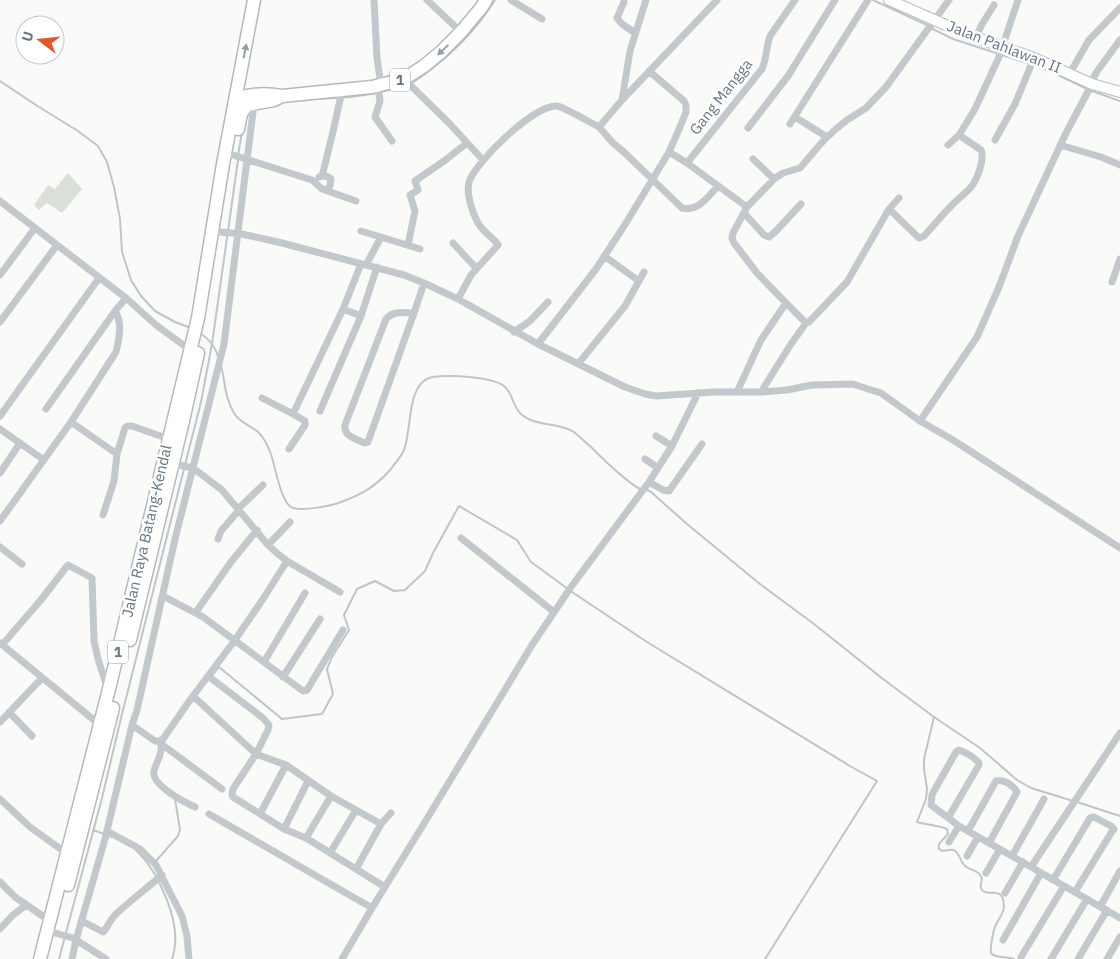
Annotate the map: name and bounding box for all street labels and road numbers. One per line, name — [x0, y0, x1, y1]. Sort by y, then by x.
street label: Jalan Pahlawan II — [944, 16, 1064, 77]
street label: Gang Mangga — [685, 55, 756, 138]
road number: 1 — [390, 68, 410, 92]
street label: Jalan Raya Batang-Kendal — [117, 443, 176, 619]
road number: 1 — [108, 640, 128, 664]

